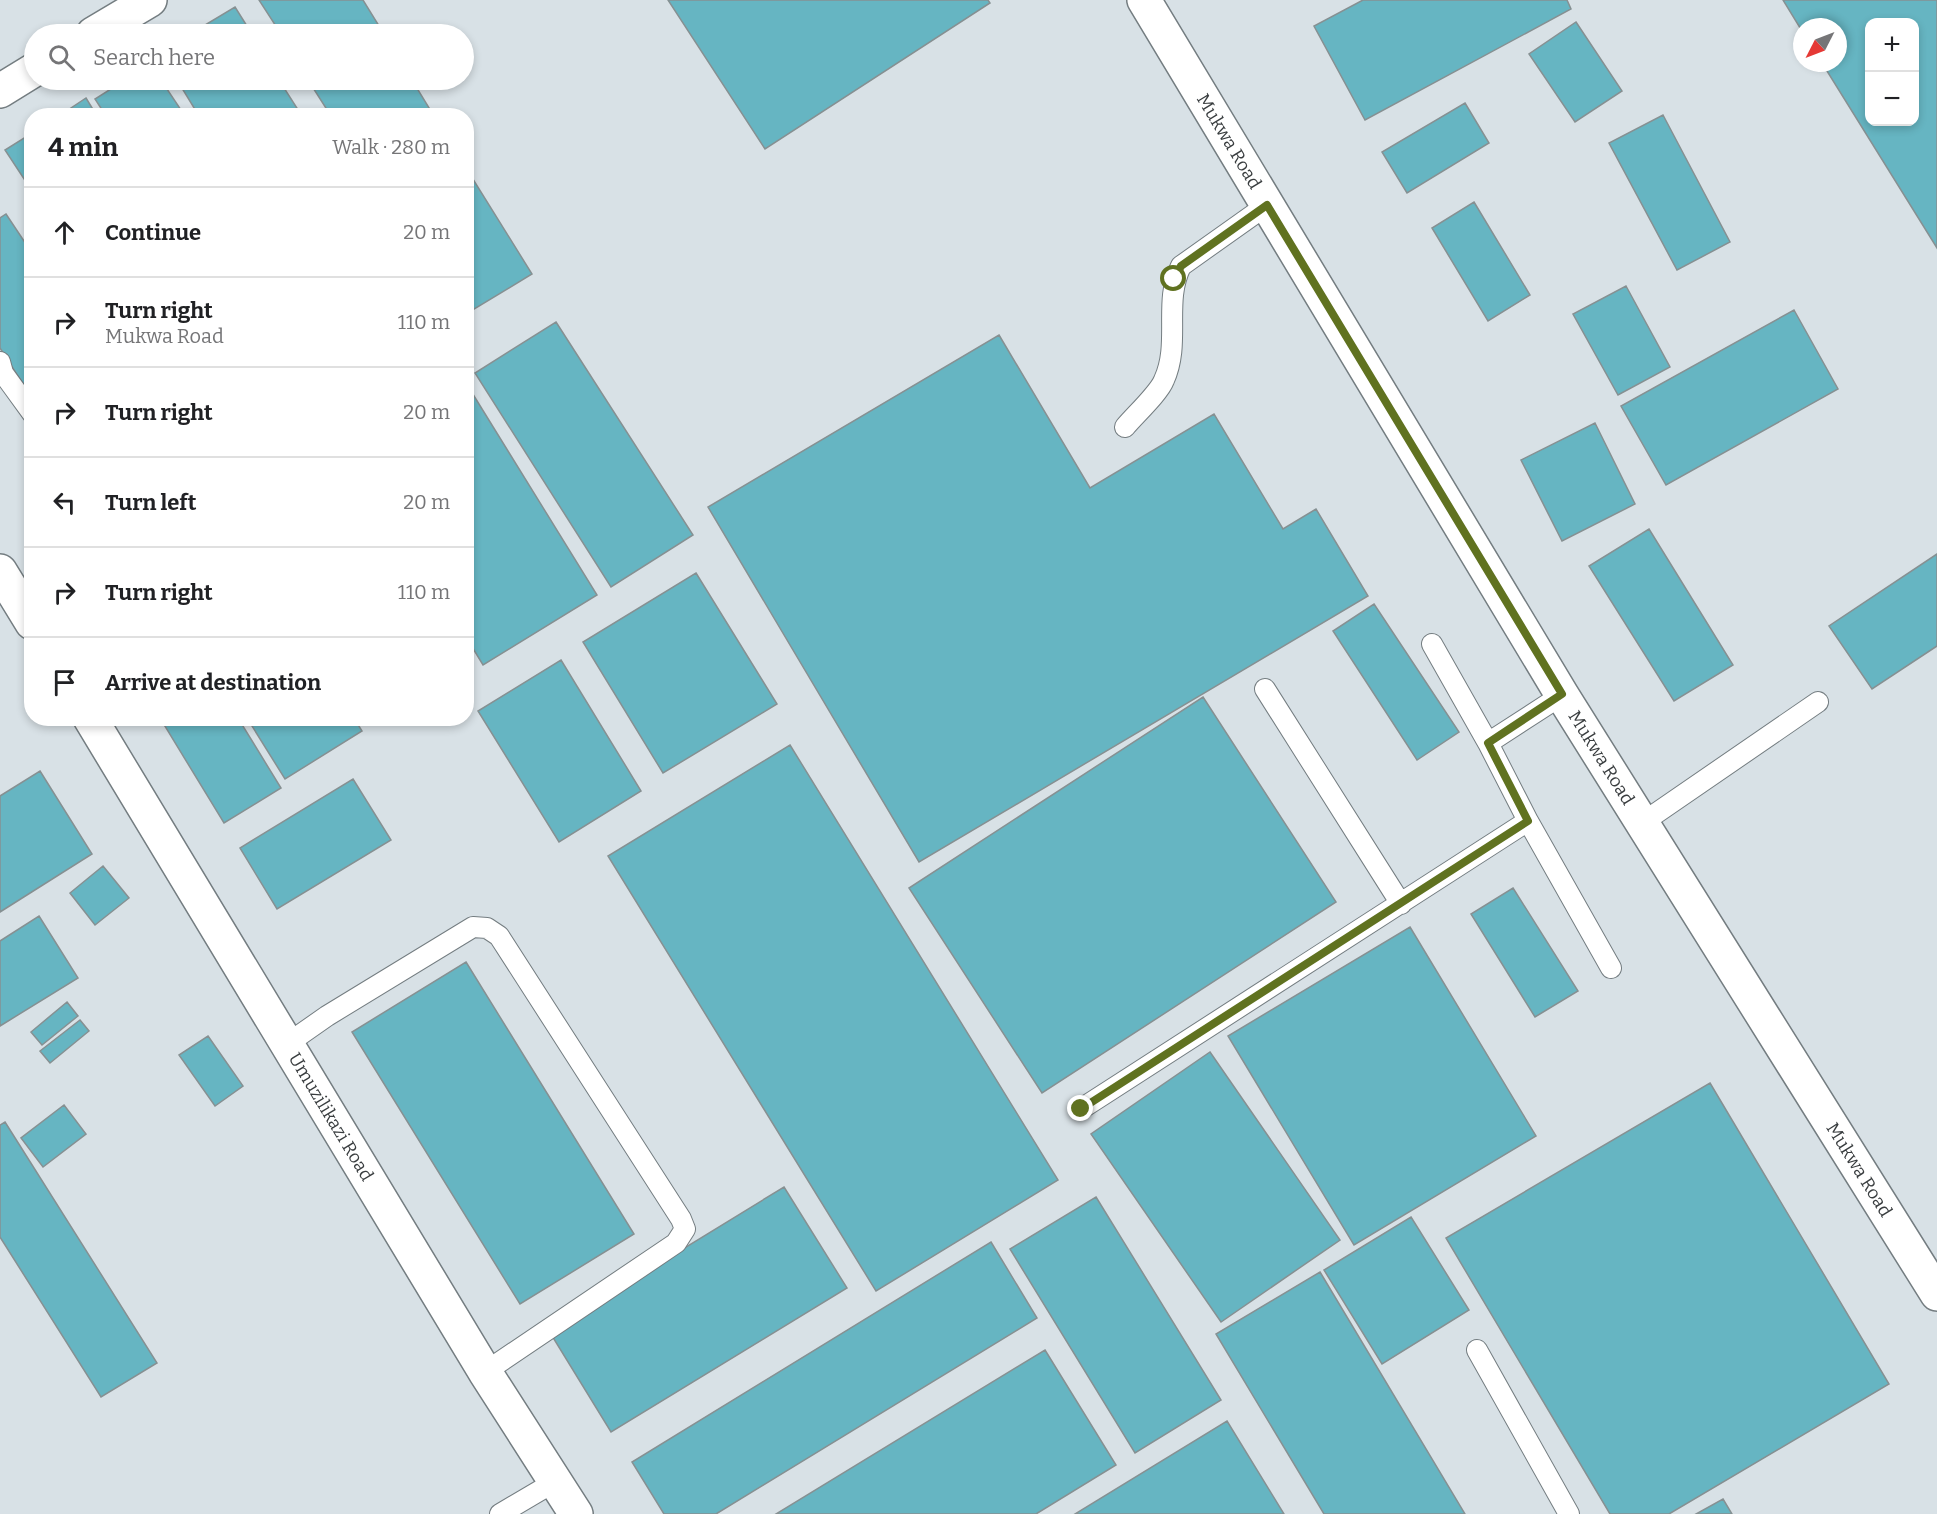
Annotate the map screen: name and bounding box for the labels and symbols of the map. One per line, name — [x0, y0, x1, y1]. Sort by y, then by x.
north arrow — [1793, 18, 1847, 72]
street label: Mukwa Road — [1192, 90, 1266, 193]
route start — [1160, 265, 1186, 291]
street label: Mukwa Road — [1564, 706, 1639, 809]
street label: Umuzilikazi Road — [284, 1049, 378, 1185]
route end — [1067, 1095, 1093, 1121]
street label: Mukwa Road — [1821, 1118, 1897, 1221]

